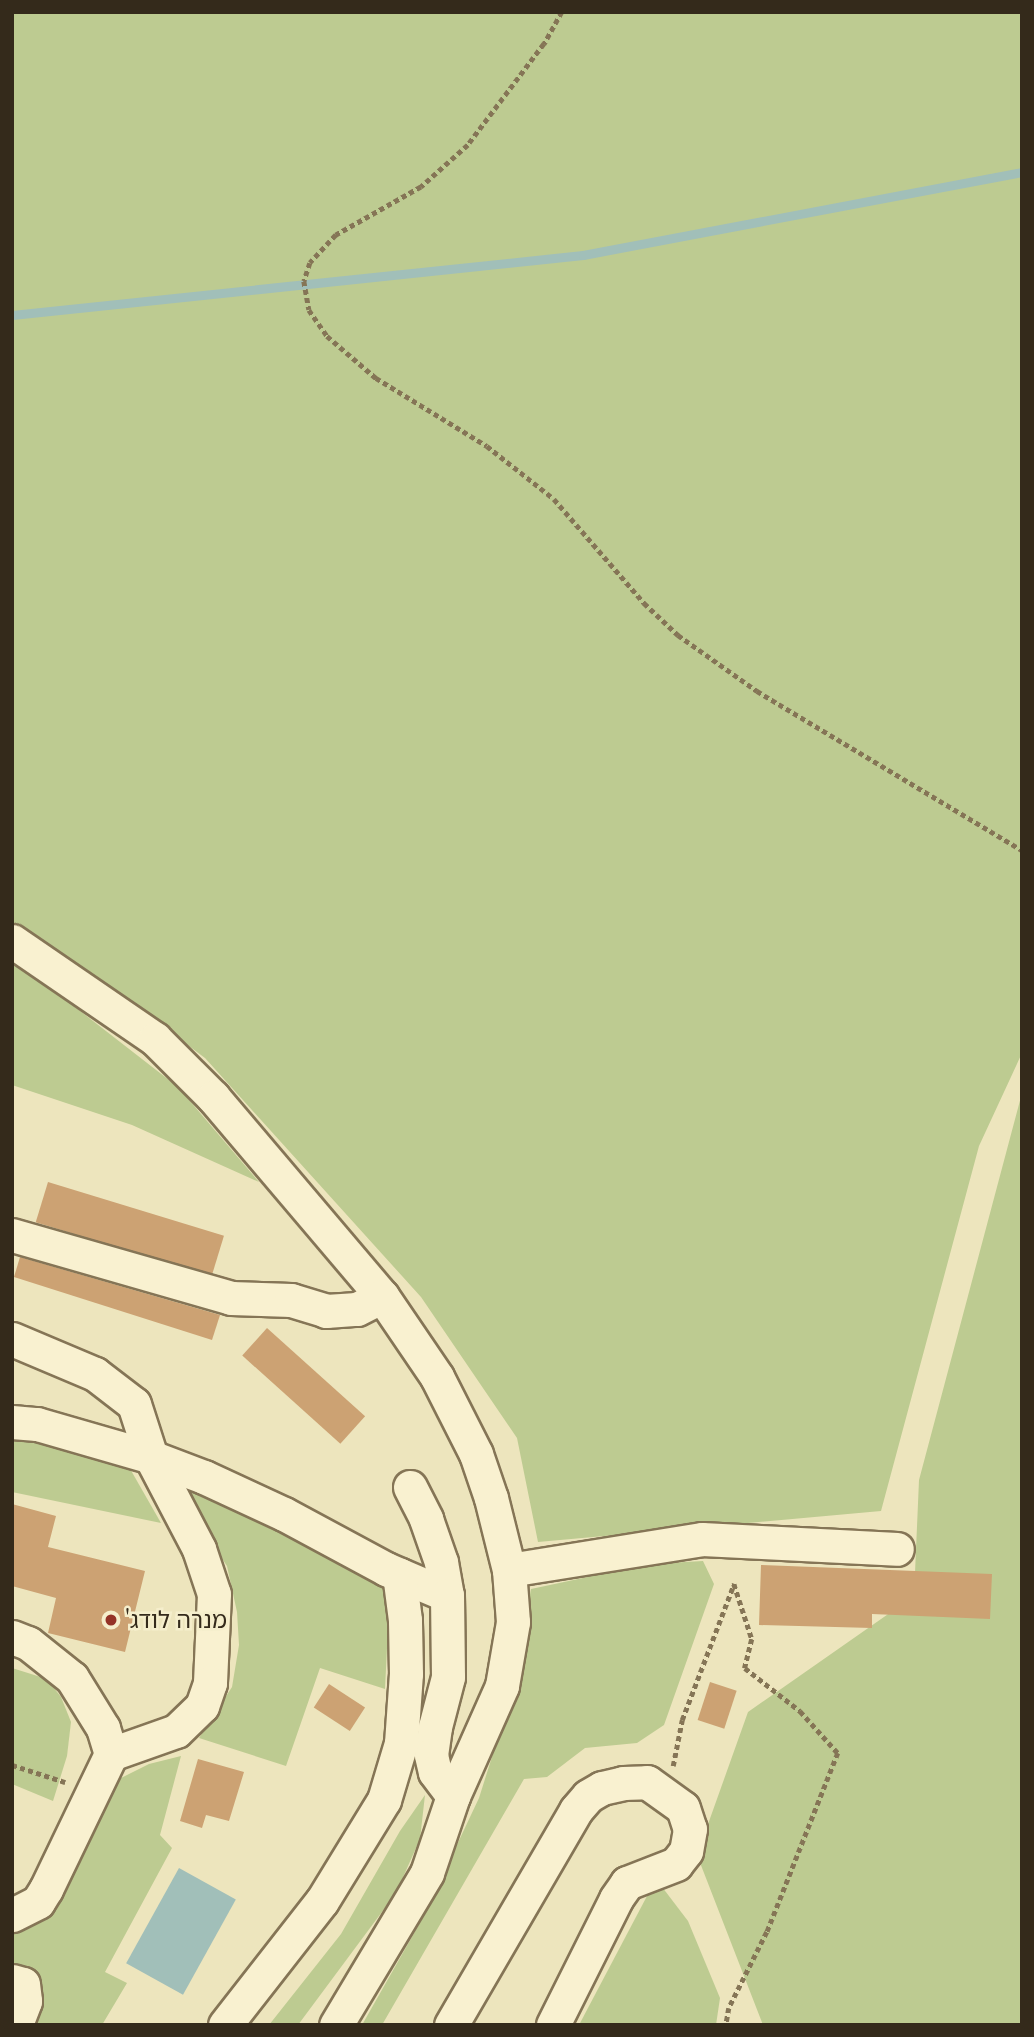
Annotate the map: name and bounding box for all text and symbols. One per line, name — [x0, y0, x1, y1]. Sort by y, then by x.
place label: 'מנרה לודג — [125, 1606, 227, 1634]
marker: 'מנרה לודג — [103, 1612, 119, 1628]

